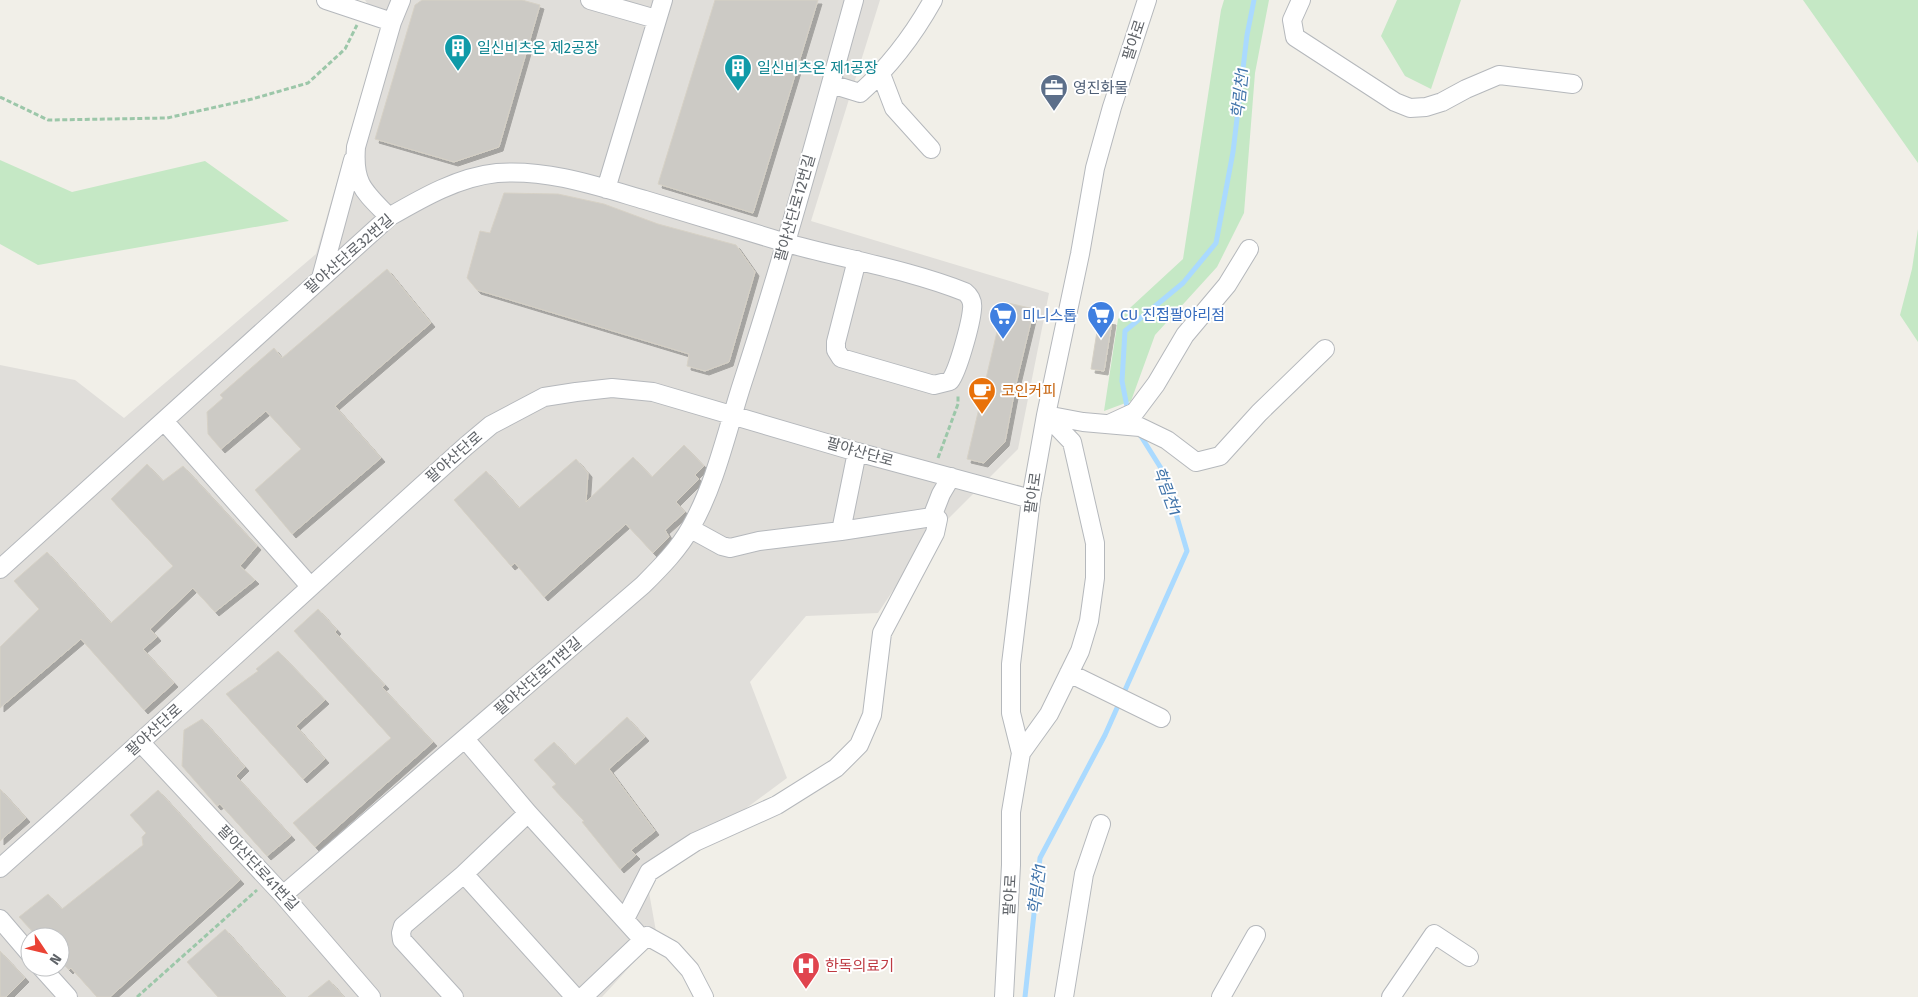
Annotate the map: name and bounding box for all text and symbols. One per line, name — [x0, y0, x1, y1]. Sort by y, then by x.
street label: 팔야로 — [1119, 18, 1149, 62]
building icon: 일신비츠온 제2공장 — [443, 33, 473, 72]
place label: 일신비츠온 제2공장 — [477, 39, 599, 57]
building icon: 일신비츠온 제1공장 — [723, 53, 753, 92]
place label: 일신비츠온 제1공장 — [757, 59, 878, 77]
water label: 학림천1 — [1228, 66, 1252, 119]
office icon: 영진화물 — [1039, 73, 1069, 112]
place label: 영진화물 — [1073, 79, 1128, 97]
street label: 팔야산단로12번길 — [771, 152, 819, 264]
street label: 팔야산단로32번길 — [301, 211, 397, 297]
supermarket icon: CU 진접팔야리점 — [1086, 300, 1116, 339]
supermarket icon: 미니스톱 — [988, 301, 1018, 340]
place label: CU 진접팔야리점 — [1120, 306, 1225, 324]
place label: 미니스톱 — [1022, 307, 1077, 325]
cafe icon: 코인커피 — [967, 376, 997, 415]
place label: 코인커피 — [1001, 382, 1056, 400]
street label: 팔야산단로 — [422, 428, 486, 486]
street label: 팔야산단로 — [824, 434, 896, 470]
water label: 학림천1 — [1149, 464, 1185, 518]
street label: 팔야로 — [1021, 471, 1045, 515]
street label: 팔야산단로11번길 — [491, 633, 585, 719]
street label: 팔야산단로 — [122, 700, 186, 760]
street label: 팔야산단로41번길 — [214, 822, 302, 914]
water label: 학림천1 — [1024, 862, 1050, 915]
street label: 팔야로 — [1000, 874, 1020, 916]
north arrow — [20, 927, 70, 977]
text: N — [46, 950, 65, 968]
hospital icon: 한독의료기 — [791, 951, 821, 990]
place label: 한독의료기 — [825, 957, 894, 975]

